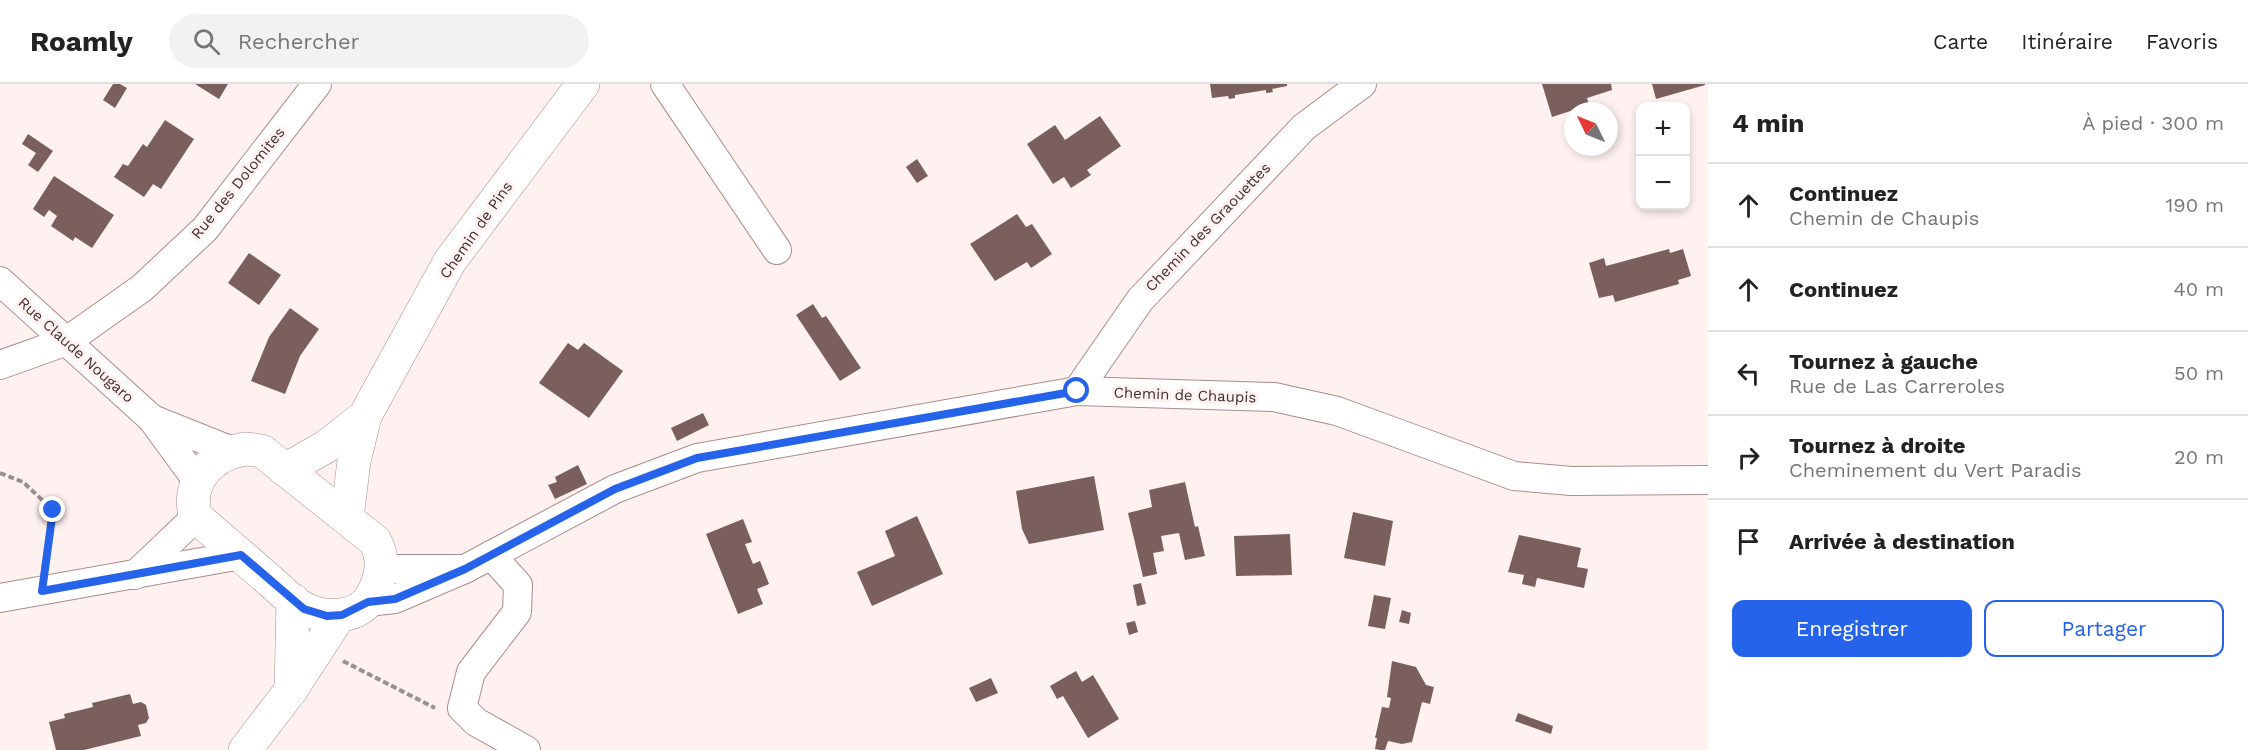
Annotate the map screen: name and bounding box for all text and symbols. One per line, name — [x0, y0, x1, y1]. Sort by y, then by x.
search box — [169, 14, 589, 68]
text: Roamly — [30, 25, 133, 58]
icon: search — [190, 25, 223, 58]
text: Rechercher — [238, 29, 360, 54]
text: Carte — [1933, 29, 1988, 54]
text: Itinéraire — [2021, 29, 2113, 54]
text: Favoris — [2146, 29, 2218, 54]
north arrow — [1564, 102, 1618, 156]
map controls — [1636, 102, 1690, 210]
button: + — [1636, 102, 1690, 156]
text: 4 min — [1732, 108, 1804, 138]
text: À pied · 300 m — [2082, 111, 2224, 135]
street label: Rue des Dolomites — [187, 123, 289, 242]
button: − — [1636, 156, 1690, 210]
street label: Chemin des Graouettes — [1142, 159, 1274, 295]
street label: Chemin de Pins — [436, 178, 516, 282]
text: Continuez — [1789, 181, 1898, 206]
icon: ahead — [1732, 189, 1765, 222]
text: 190 m — [2166, 193, 2224, 217]
text: Chemin de Chaupis — [1789, 206, 1979, 230]
icon: ahead — [1732, 273, 1765, 306]
text: Continuez — [1789, 277, 1898, 302]
text: 40 m — [2173, 277, 2224, 301]
street label: Rue Claude Nougaro — [15, 293, 137, 407]
text: Tournez à gauche — [1789, 349, 1978, 374]
icon: left — [1732, 357, 1765, 390]
text: 50 m — [2174, 361, 2224, 385]
text: Rue de Las Carreroles — [1789, 374, 2005, 398]
route start — [1063, 377, 1089, 403]
street label: Chemin de Chaupis — [1113, 384, 1257, 406]
text: Tournez à droite — [1789, 433, 1966, 458]
icon: right — [1732, 441, 1765, 474]
text: 20 m — [2174, 445, 2224, 469]
text: Cheminement du Vert Paradis — [1789, 458, 2081, 482]
route end — [39, 496, 65, 522]
icon: arrive — [1732, 525, 1765, 558]
text: Arrivée à destination — [1789, 529, 2015, 554]
button: Enregistrer — [1732, 600, 1972, 657]
button: Partager — [1984, 600, 2224, 657]

